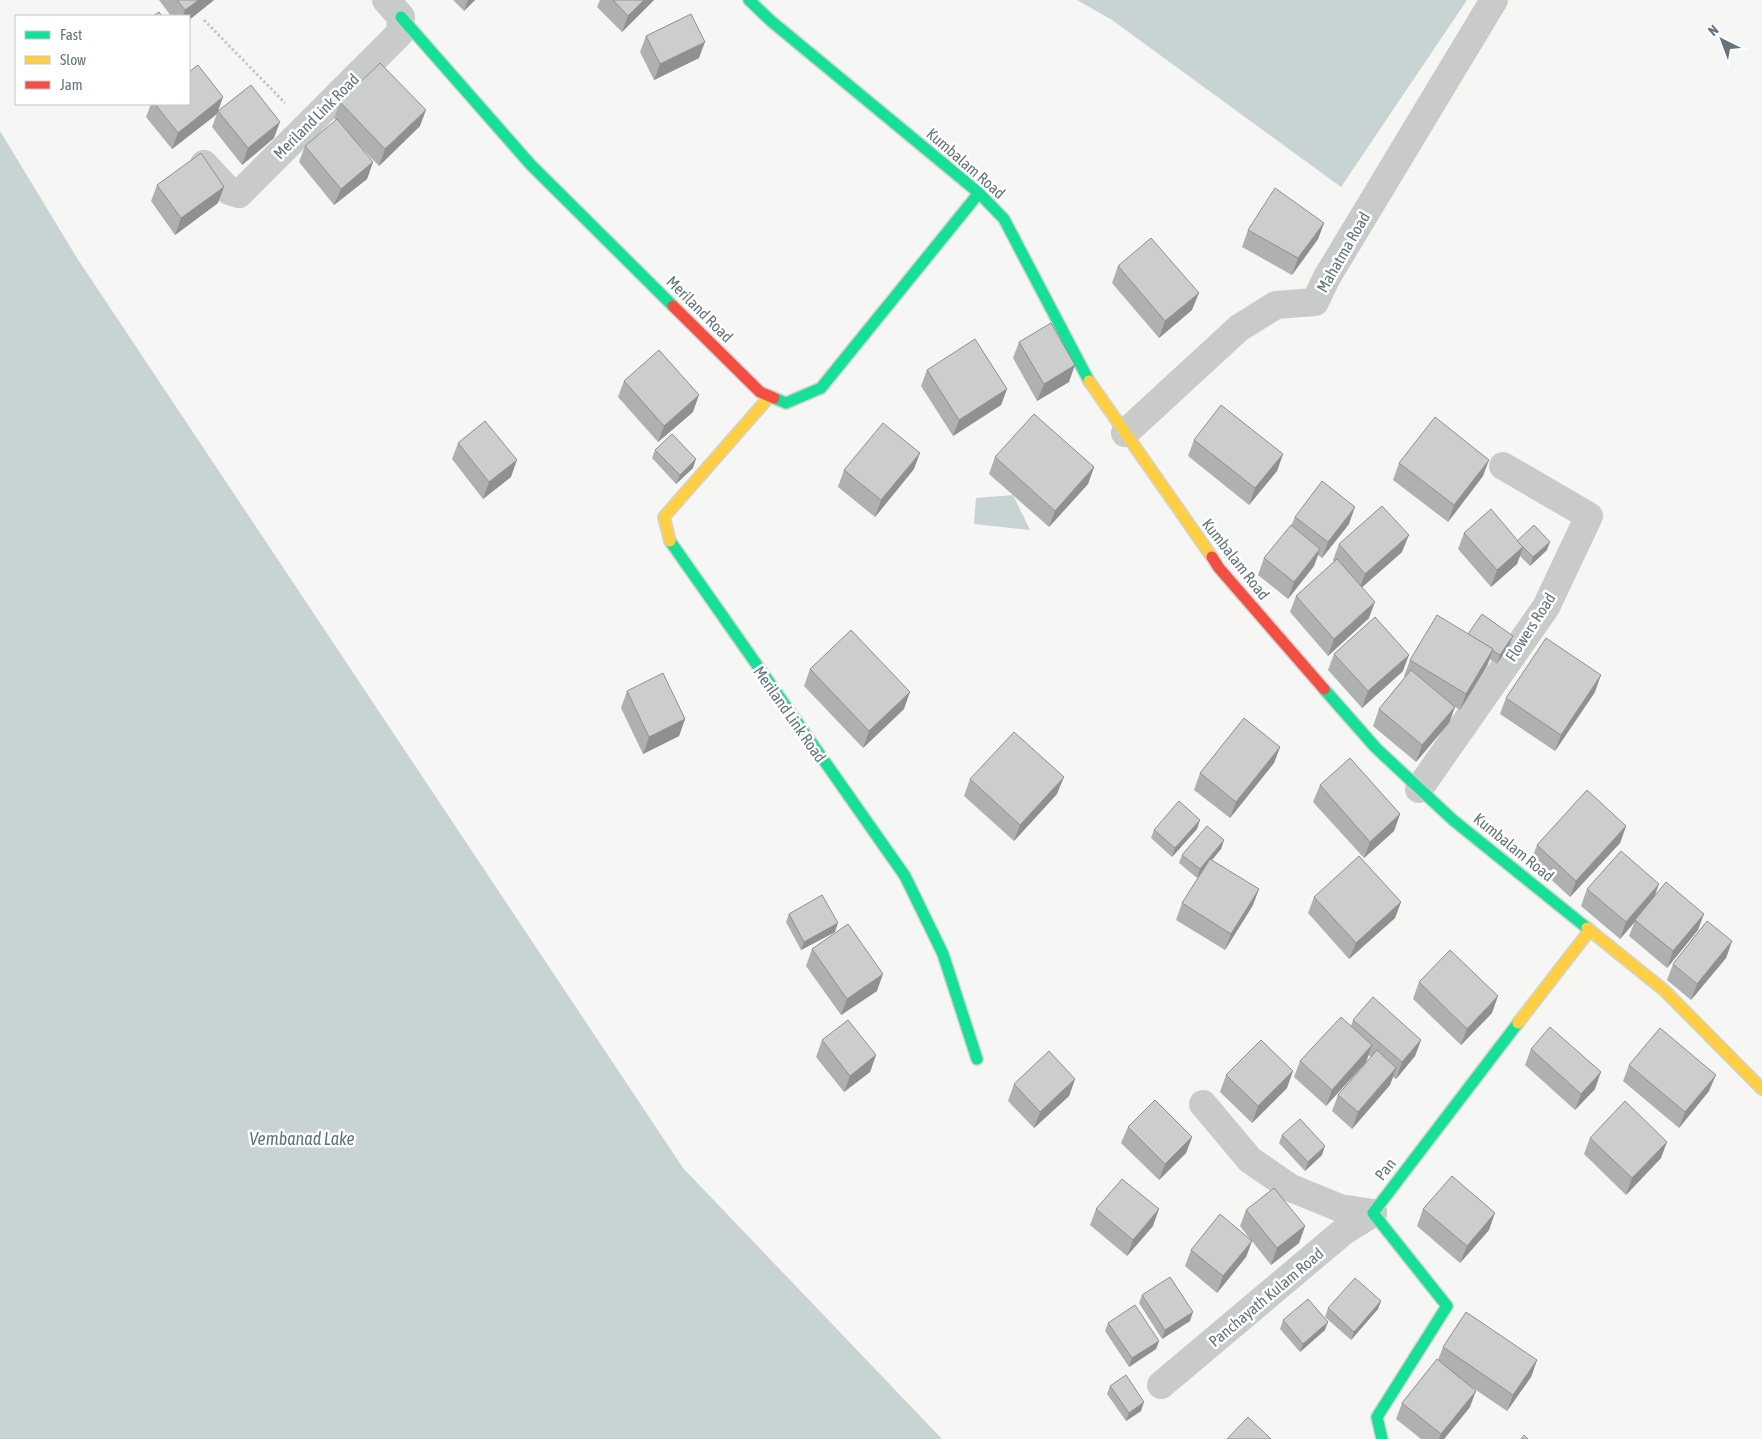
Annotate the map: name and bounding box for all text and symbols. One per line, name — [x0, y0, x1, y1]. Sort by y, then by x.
legend — [15, 15, 190, 105]
north arrow — [1697, 15, 1747, 65]
text: N — [1705, 22, 1722, 39]
text: Fast — [60, 26, 82, 43]
text: Slow — [60, 51, 86, 68]
street label: Meriland Link Road — [270, 70, 362, 162]
text: Jam — [60, 76, 83, 93]
street label: Kumbalam Road — [923, 124, 1009, 202]
street label: Mahatma Road — [1313, 209, 1373, 295]
street label: Meriland Road — [663, 272, 737, 346]
street label: Kumbalam Road — [1199, 515, 1273, 603]
street label: Flowers Road — [1501, 590, 1559, 664]
street label: Meriland Link Road — [750, 663, 830, 765]
street label: Kumbalam Road — [1470, 809, 1558, 885]
water label: Vembanad Lake — [249, 1128, 355, 1149]
street label: Pan — [1371, 1155, 1399, 1183]
street label: Panchayath Kulam Road — [1205, 1244, 1327, 1351]

